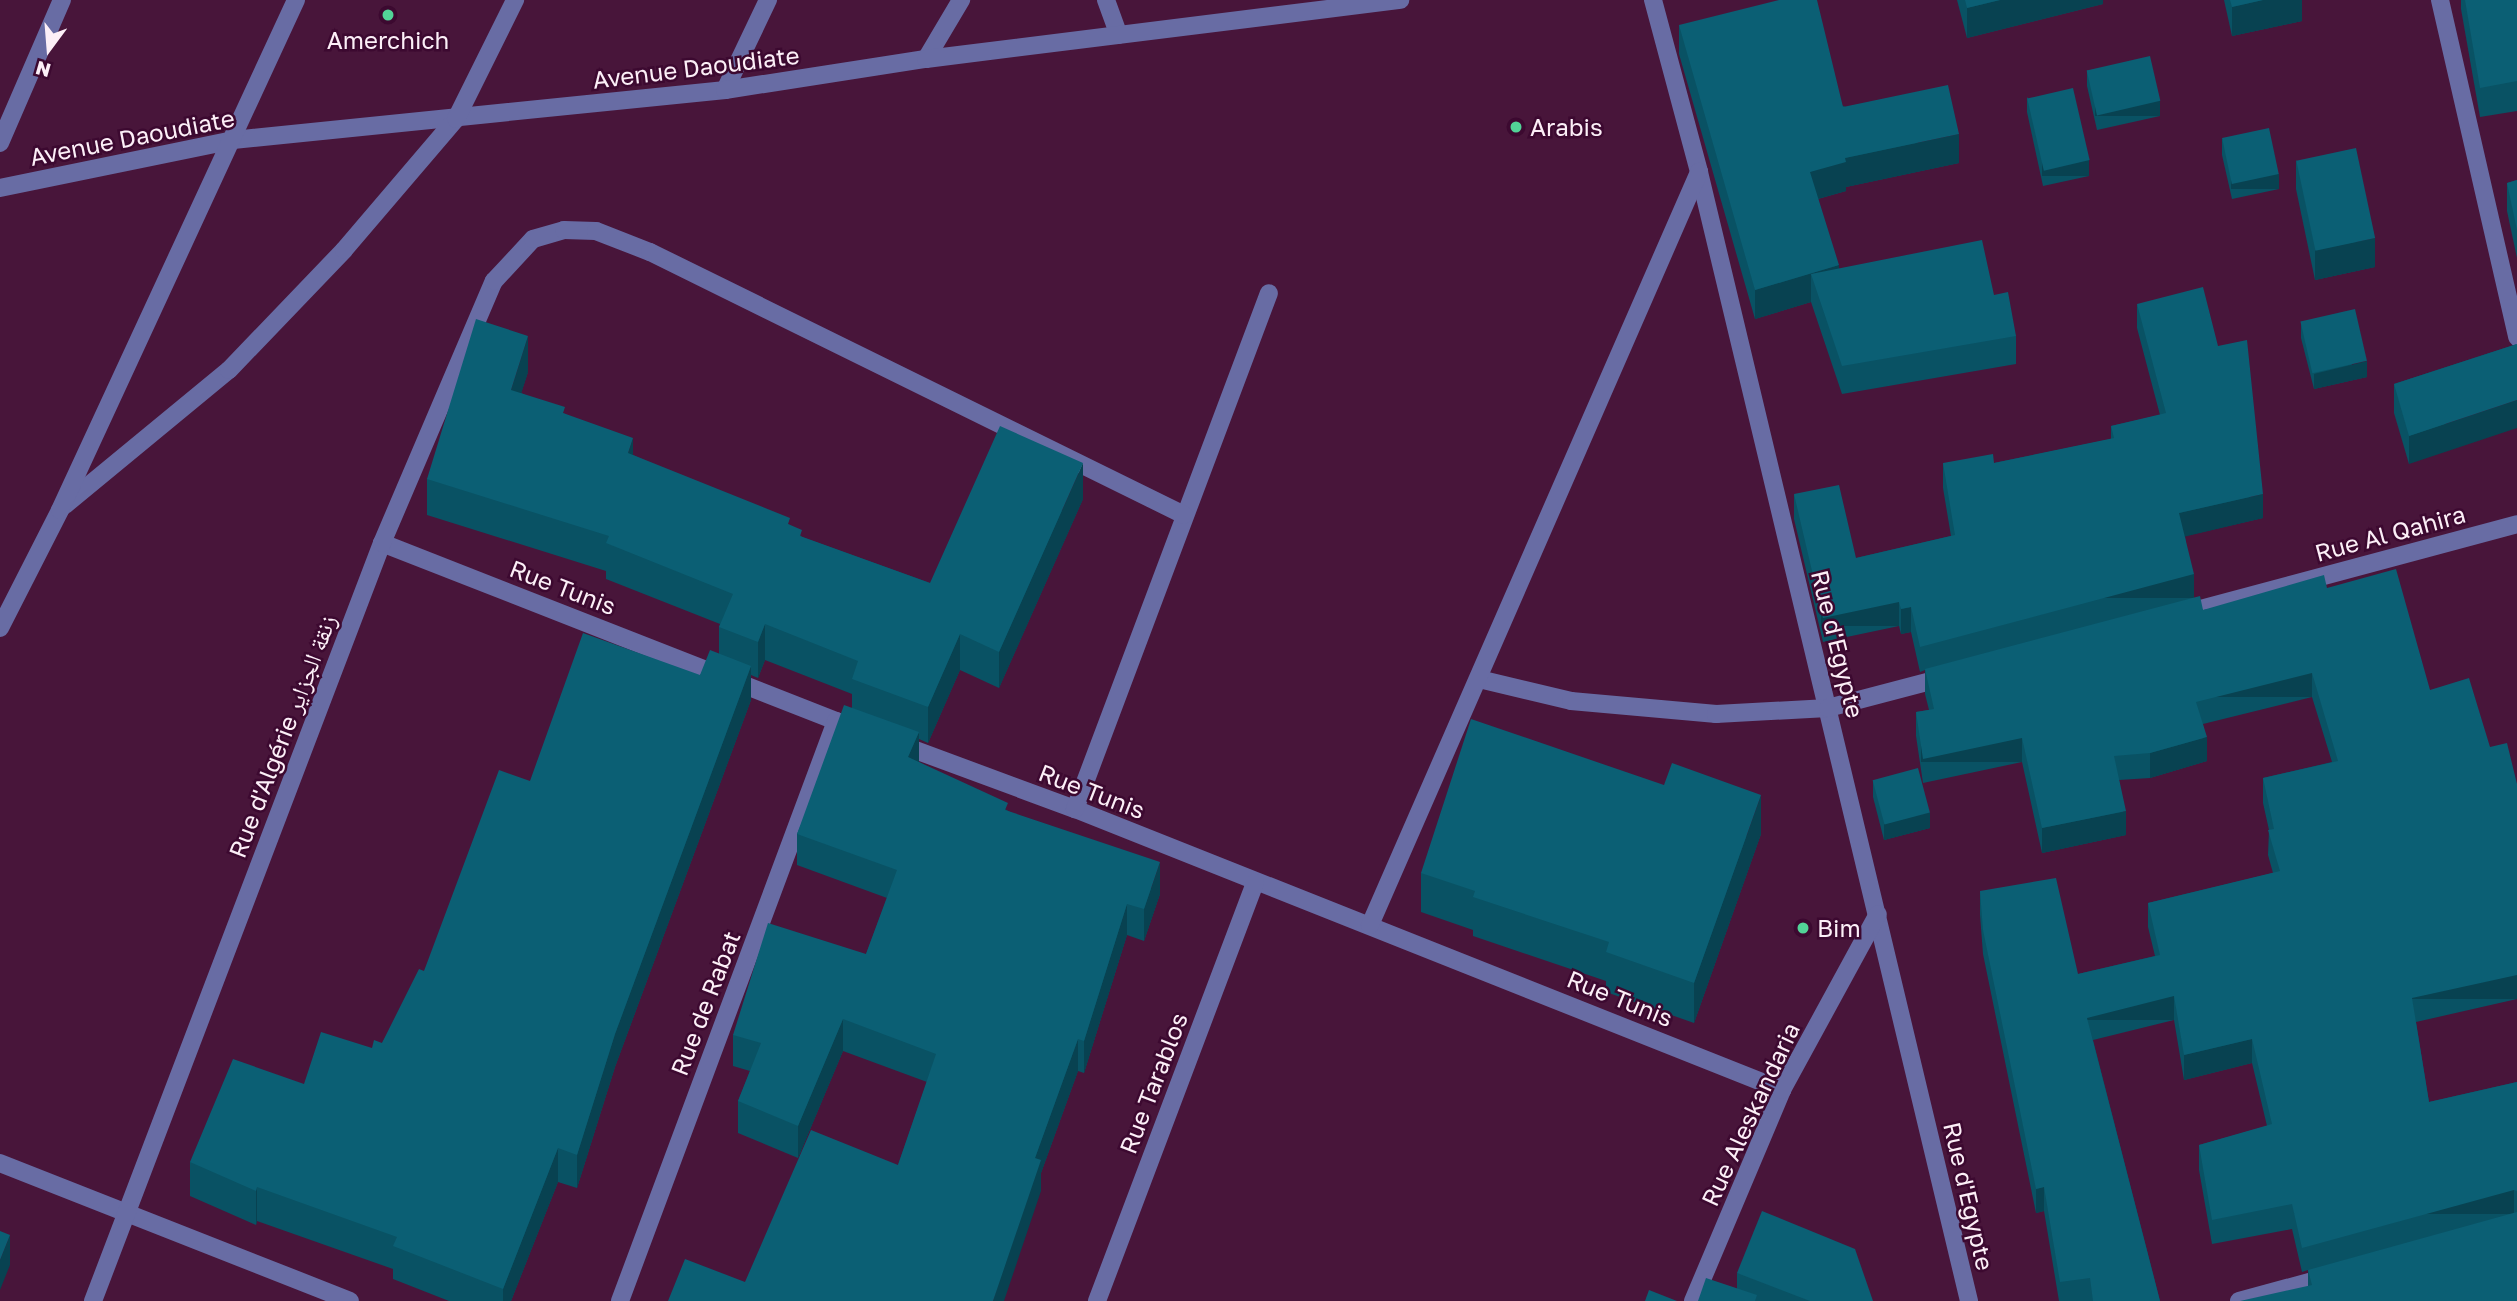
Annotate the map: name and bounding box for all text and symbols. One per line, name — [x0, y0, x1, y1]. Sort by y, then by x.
marker: Amerchich — [380, 7, 396, 23]
north arrow — [14, 14, 84, 84]
place label: Amerchich — [327, 26, 449, 54]
street label: Avenue Daoudiate — [591, 40, 801, 94]
text: N — [33, 57, 53, 83]
street label: Avenue Daoudiate — [27, 103, 237, 171]
place label: Arabis — [1530, 113, 1603, 141]
marker: Arabis — [1508, 119, 1524, 135]
street label: Rue Al Qahira — [2312, 499, 2468, 567]
street label: Rue Tunis — [506, 554, 620, 620]
street label: Rue d'Egypte — [1806, 567, 1870, 721]
street label: Rue d'Algérie زنقة الجزاير — [222, 610, 342, 862]
street label: Rue Tunis — [1035, 758, 1149, 824]
place label: Bim — [1817, 914, 1861, 942]
marker: Bim — [1795, 920, 1811, 936]
street label: Rue de Rabat — [664, 927, 746, 1079]
street label: Rue Tunis — [1563, 964, 1677, 1032]
street label: Rue Tarablos — [1113, 1008, 1193, 1158]
street label: Rue Aleskandaria — [1695, 1018, 1805, 1210]
street label: Rue d'Egypte — [1938, 1119, 2000, 1273]

